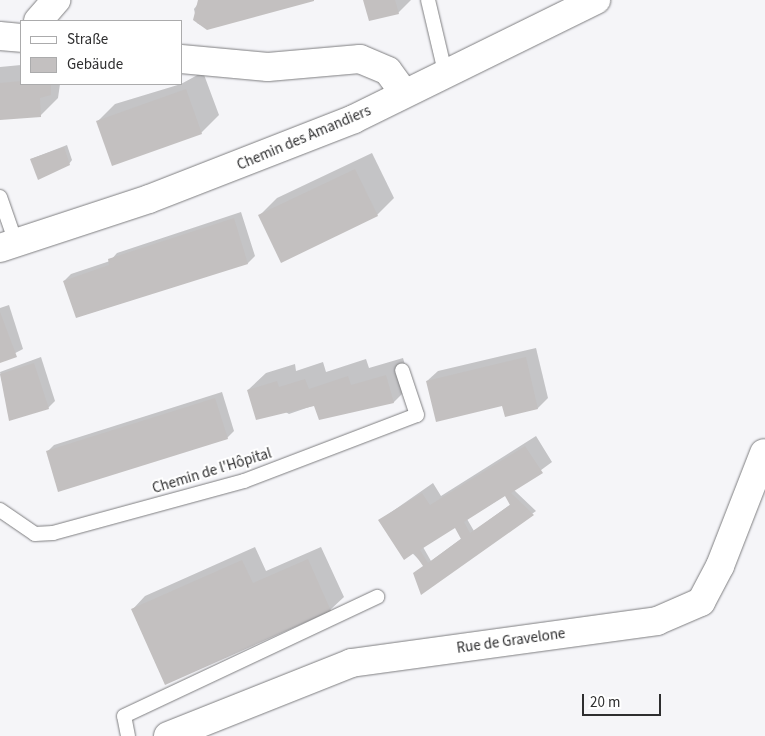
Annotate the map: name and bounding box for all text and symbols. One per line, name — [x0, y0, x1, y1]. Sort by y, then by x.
legend — [20, 20, 182, 85]
text: Straße — [67, 29, 108, 50]
text: Gebäude — [67, 54, 123, 75]
street label: Chemin des Amandiers — [234, 102, 374, 174]
street label: Chemin de l'Hôpital — [150, 444, 274, 498]
street label: Rue de Gravelone — [456, 624, 566, 658]
scale bar — [585, 684, 664, 716]
text: 20 m — [590, 692, 620, 713]

